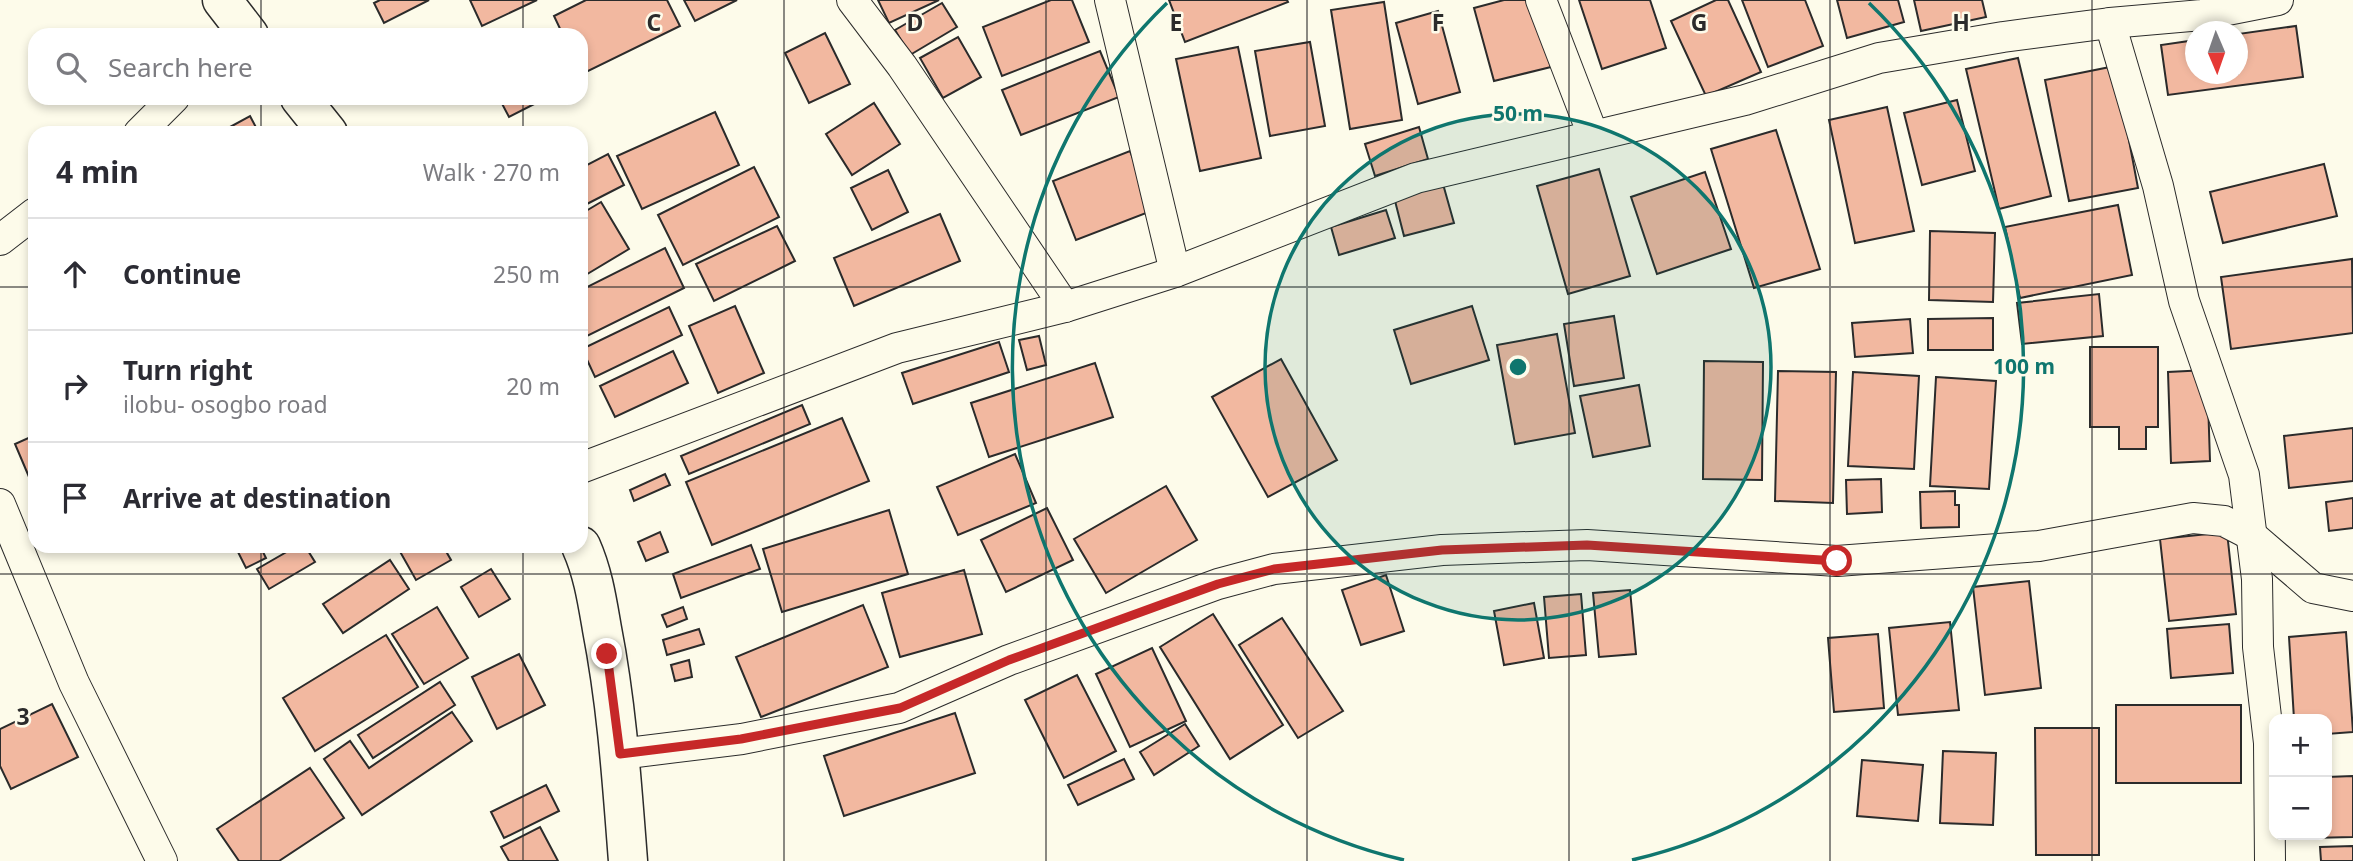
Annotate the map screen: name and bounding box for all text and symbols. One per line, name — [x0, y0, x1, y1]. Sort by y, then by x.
text: C — [647, 6, 662, 38]
text: D — [907, 6, 923, 38]
text: E — [1170, 6, 1182, 38]
text: F — [1432, 6, 1444, 38]
text: G — [1691, 6, 1707, 38]
text: H — [1952, 6, 1970, 38]
north arrow — [2185, 21, 2248, 84]
search box — [28, 28, 588, 105]
icon: search — [52, 48, 90, 86]
text: Search here — [108, 49, 253, 85]
text: 50 m — [1493, 99, 1543, 127]
text: 4 min — [56, 151, 139, 192]
text: Walk · 270 m — [423, 156, 560, 188]
icon: ahead — [56, 255, 94, 293]
text: Continue — [123, 256, 241, 292]
text: 250 m — [493, 258, 560, 290]
text: Turn right — [123, 352, 253, 388]
text: 100 m — [1993, 352, 2055, 380]
centre of rings — [1506, 355, 1530, 379]
icon: right — [56, 367, 94, 405]
text: 20 m — [506, 370, 560, 402]
text: ilobu- osogbo road — [123, 388, 328, 420]
icon: arrive — [56, 479, 94, 517]
text: Arrive at destination — [123, 480, 392, 516]
route start — [1821, 545, 1852, 576]
route end — [591, 638, 622, 669]
text: 3 — [16, 700, 30, 732]
map controls — [2269, 714, 2332, 840]
button: + — [2269, 714, 2332, 777]
button: − — [2269, 777, 2332, 840]

